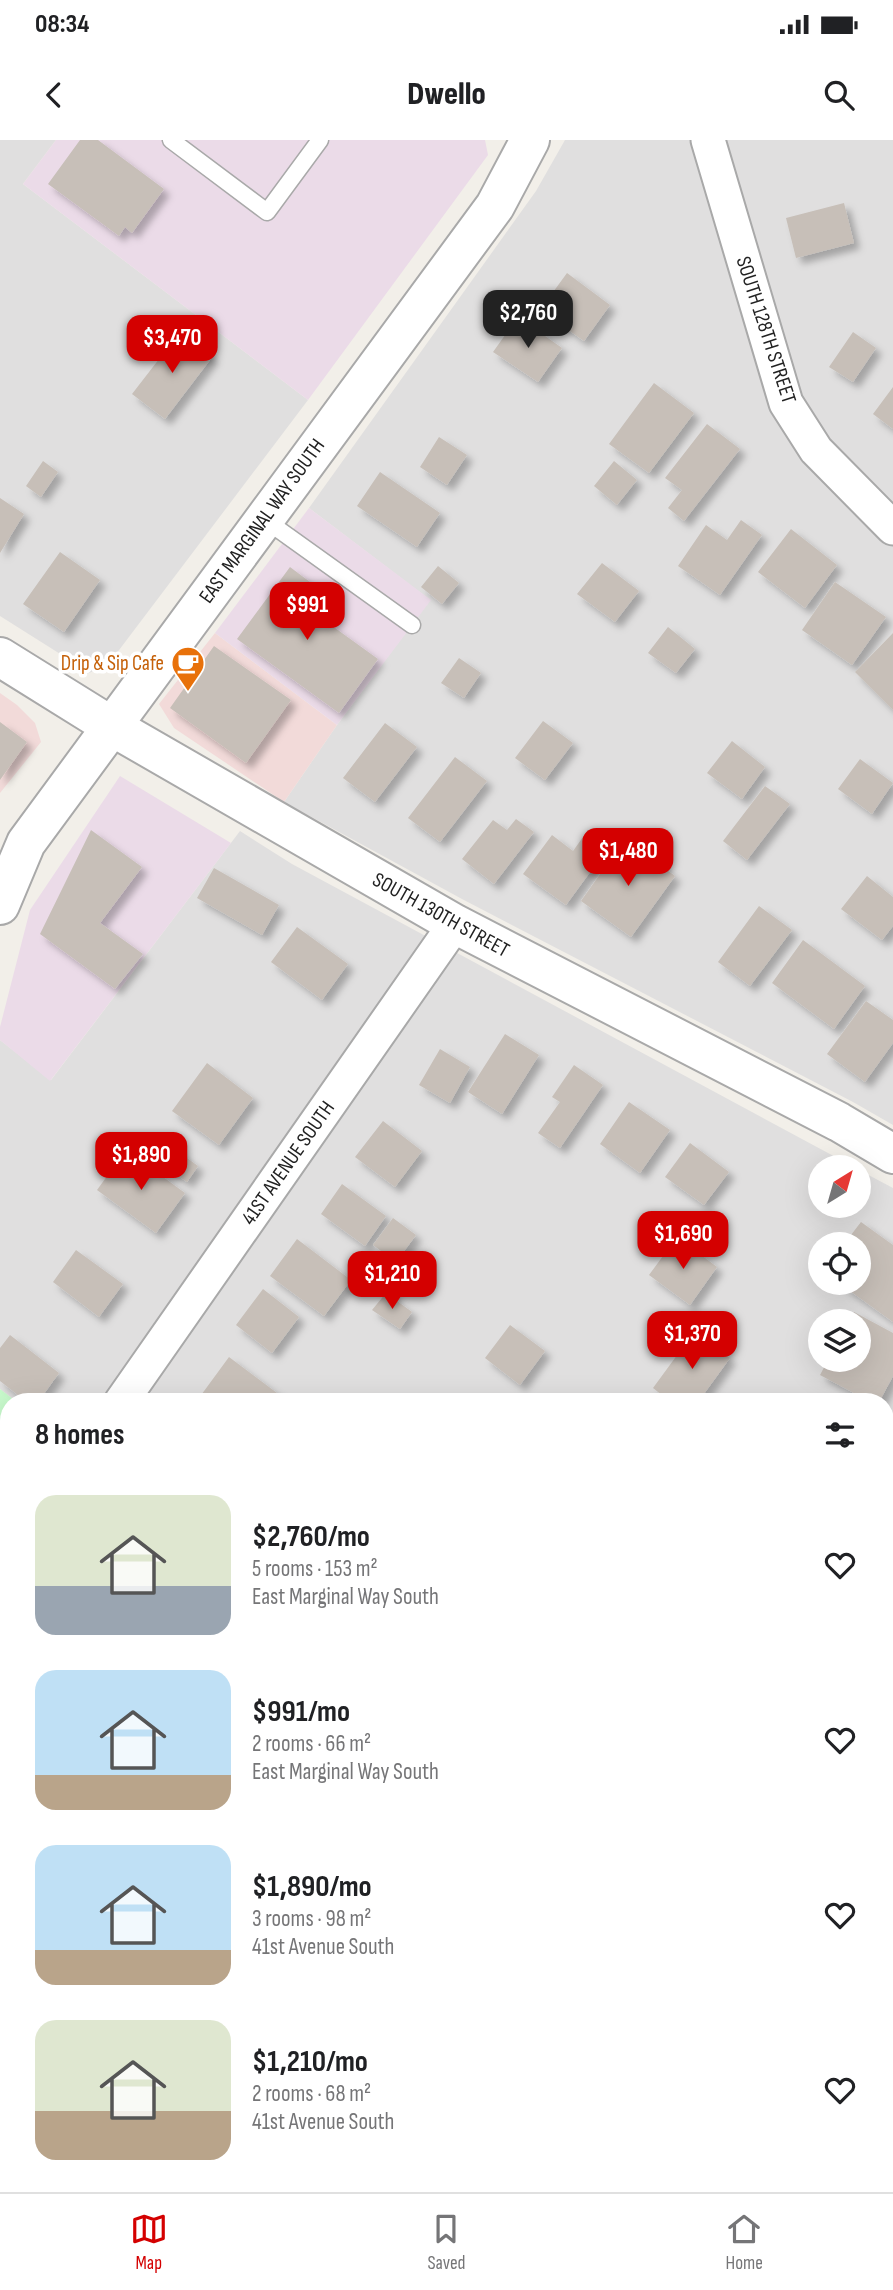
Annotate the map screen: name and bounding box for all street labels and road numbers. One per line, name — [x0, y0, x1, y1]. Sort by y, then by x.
street label: SOUTH 128TH STREET — [730, 253, 802, 407]
street label: EAST MARGINAL WAY SOUTH — [194, 434, 330, 608]
street label: SOUTH 130TH STREET — [368, 867, 514, 963]
street label: 41ST AVENUE SOUTH — [236, 1096, 340, 1230]

